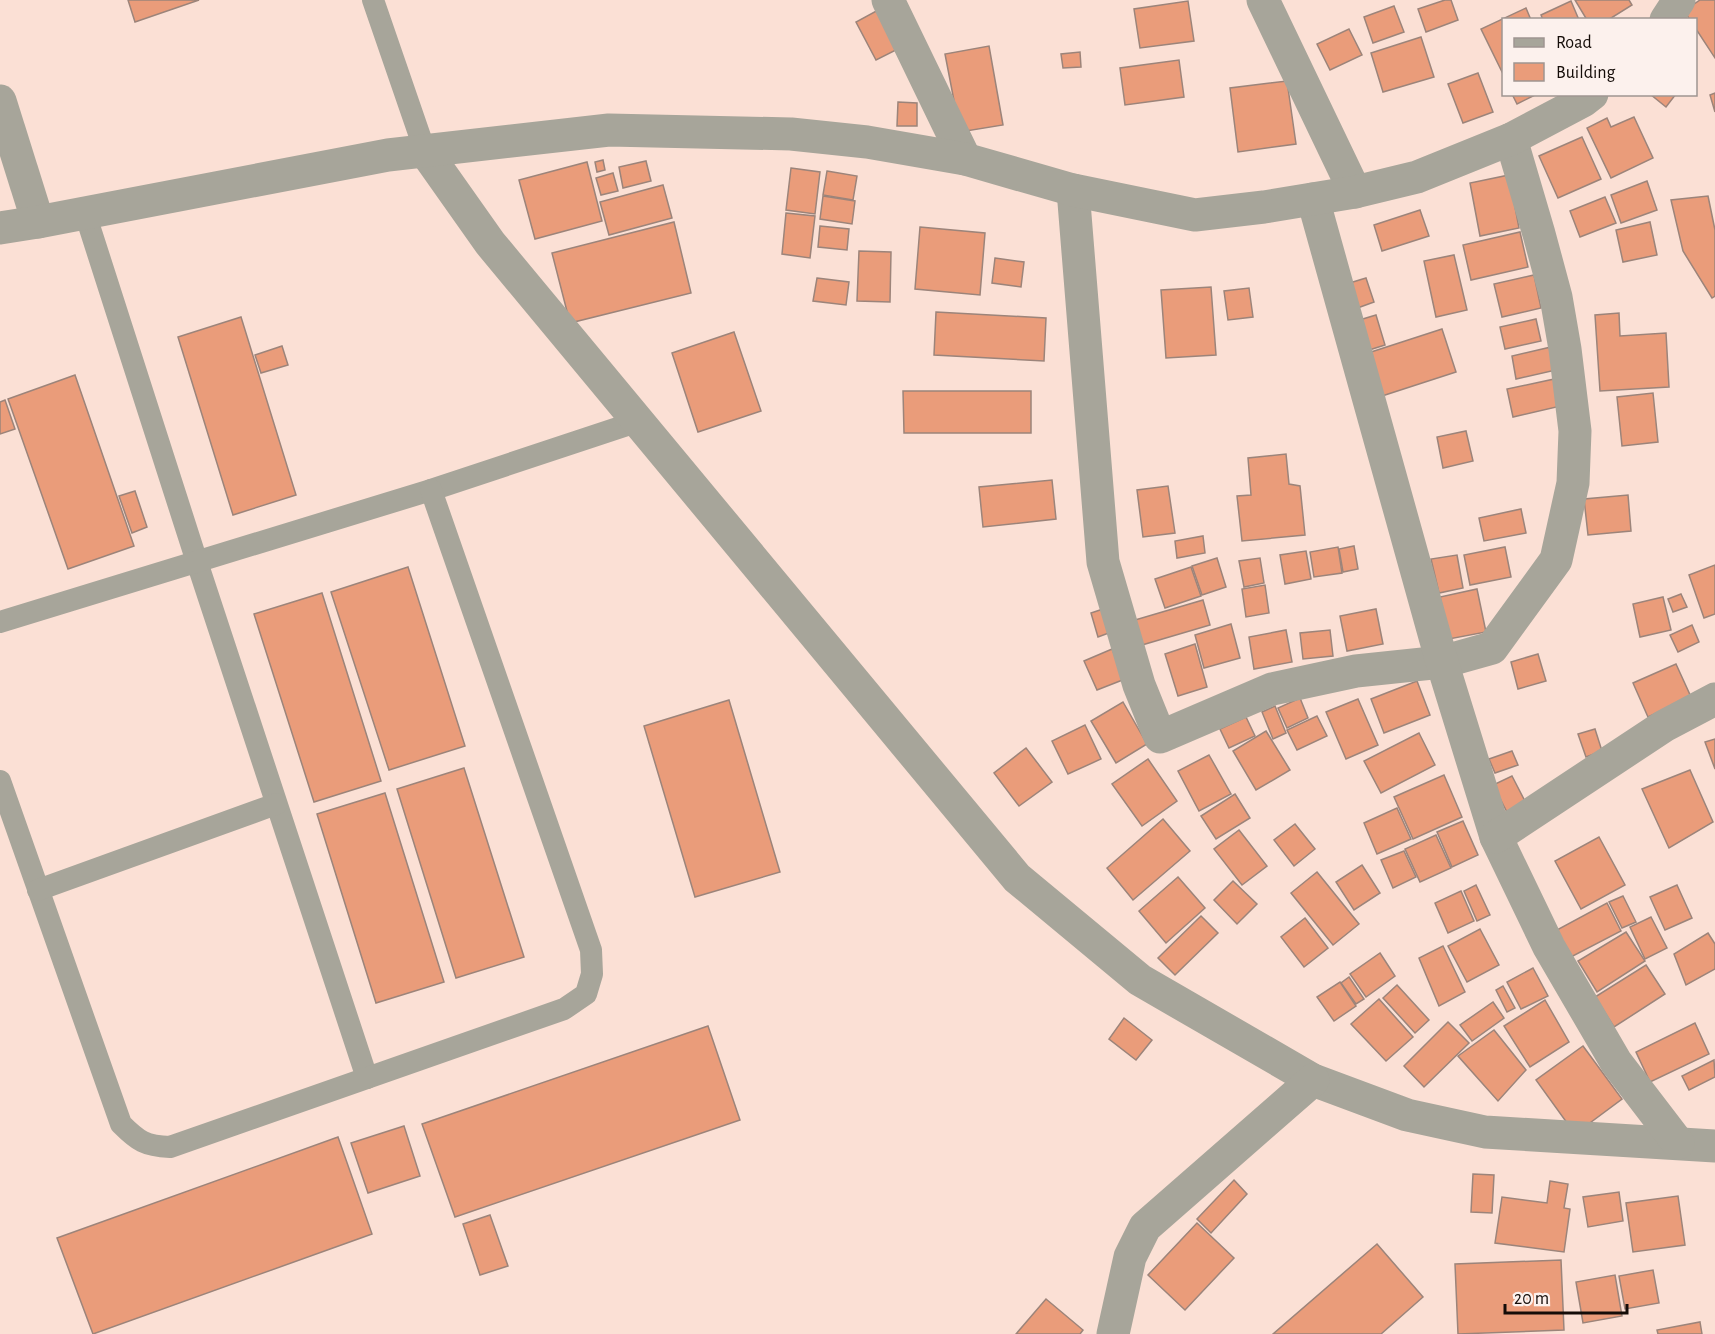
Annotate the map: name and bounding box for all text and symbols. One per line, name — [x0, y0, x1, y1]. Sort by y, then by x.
legend — [1502, 18, 1697, 96]
text: Road — [1556, 34, 1592, 52]
text: Building — [1556, 64, 1616, 82]
scale bar — [1505, 1277, 1626, 1315]
text: 20 m — [1514, 1290, 1549, 1308]

